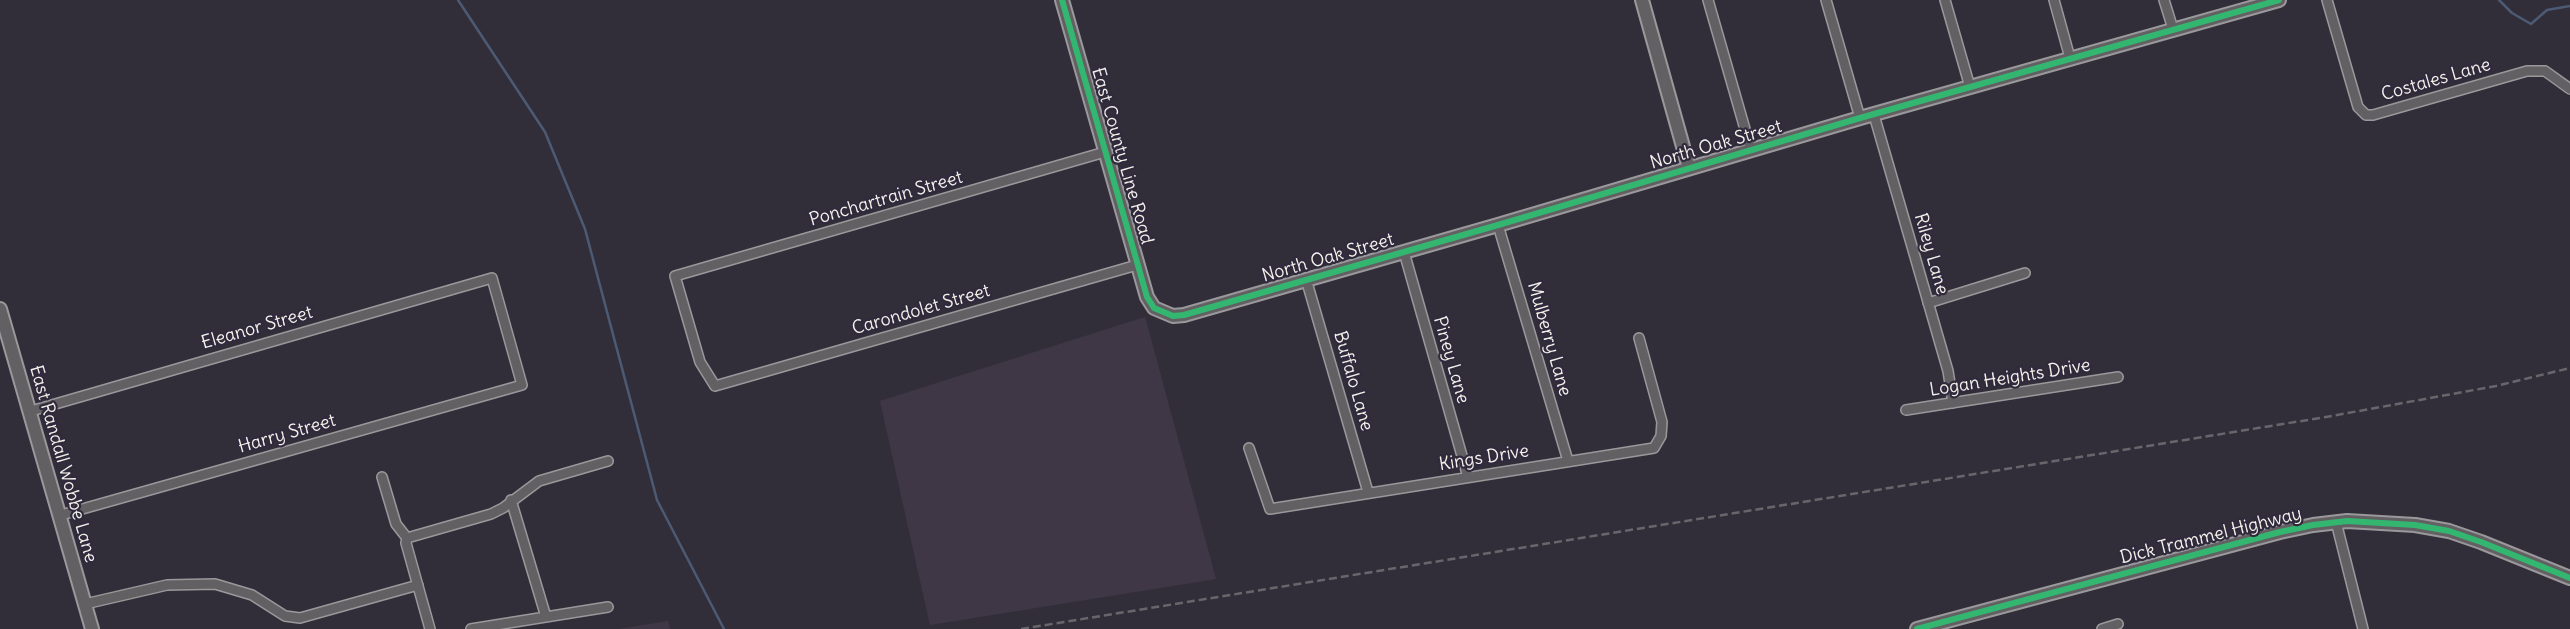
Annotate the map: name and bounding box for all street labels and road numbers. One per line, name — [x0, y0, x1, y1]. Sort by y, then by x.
street label: Costales Lane — [2379, 54, 2493, 106]
street label: East County Line Road — [1086, 65, 1158, 247]
street label: North Oak Street — [1648, 116, 1784, 174]
street label: Ponchartrain Street — [807, 167, 965, 231]
street label: Riley Lane — [1909, 211, 1953, 297]
street label: North Oak Street — [1260, 229, 1396, 287]
street label: Mulberry Lane — [1522, 279, 1576, 399]
street label: Carondolet Street — [850, 280, 992, 340]
street label: Eleanor Street — [199, 302, 315, 354]
street label: Piney Lane — [1428, 314, 1474, 406]
street label: Buffalo Lane — [1328, 329, 1378, 433]
street label: Logan Heights Drive — [1928, 355, 2092, 401]
street label: East Randall Wobbe Lane — [24, 363, 102, 565]
street label: Harry Street — [236, 410, 338, 458]
street label: Kings Drive — [1438, 440, 1530, 476]
street label: Dick Trammel Highway — [2118, 503, 2304, 569]

